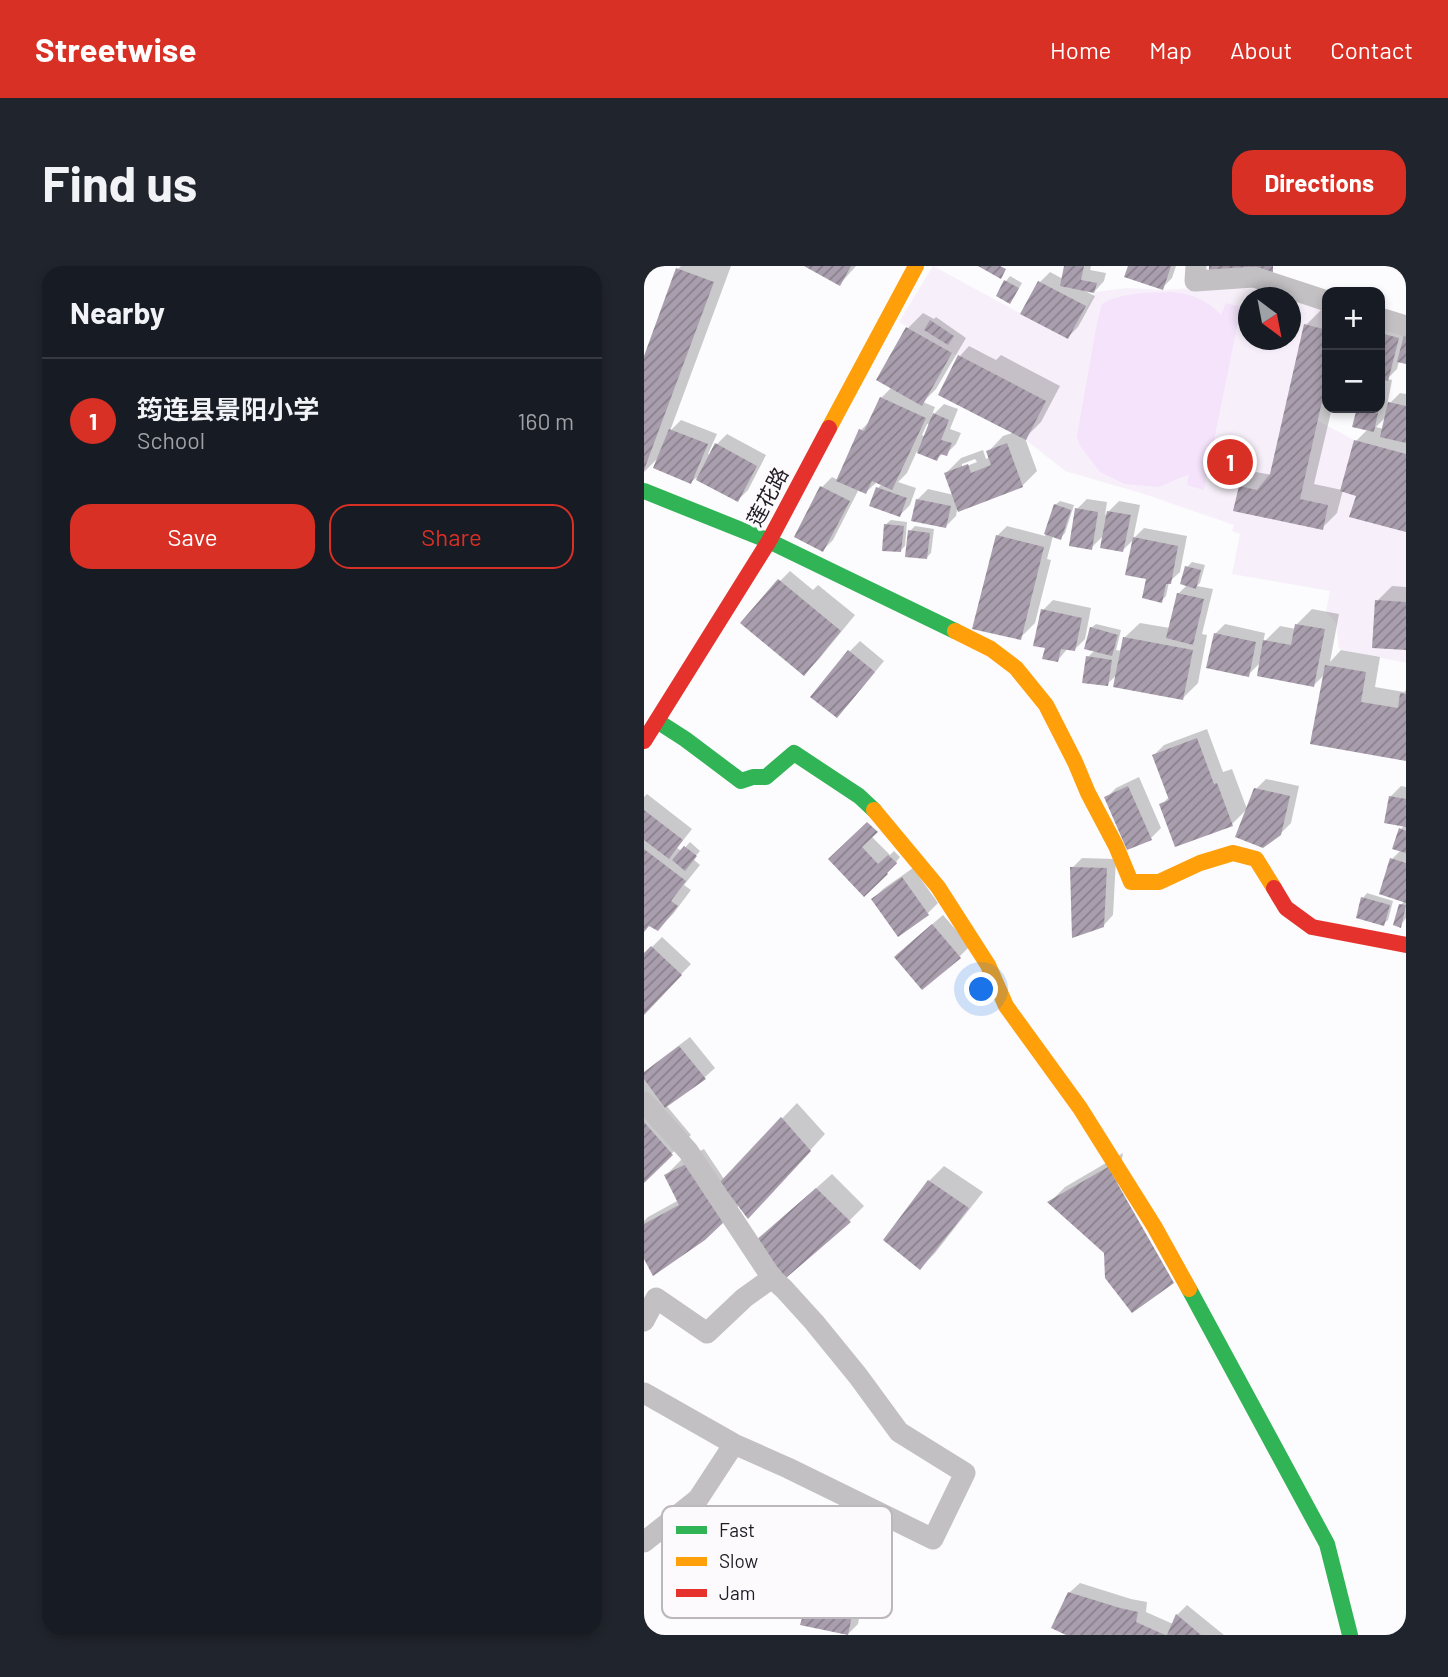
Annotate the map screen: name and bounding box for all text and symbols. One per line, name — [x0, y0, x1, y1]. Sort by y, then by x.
text: Streetwise — [35, 29, 196, 69]
text: Home — [1050, 35, 1111, 64]
text: Map — [1149, 35, 1192, 64]
text: About — [1230, 35, 1292, 64]
text: Contact — [1330, 35, 1413, 64]
button: Directions — [1232, 150, 1406, 215]
text: Find us — [42, 153, 197, 212]
north arrow — [1238, 287, 1301, 350]
map controls — [1322, 287, 1385, 413]
button: + — [1322, 287, 1385, 350]
text: Nearby — [70, 294, 165, 330]
button: − — [1322, 350, 1385, 413]
text: 筠连县景阳小学 — [137, 393, 319, 424]
text: 1 — [89, 407, 97, 435]
text: 160 m — [517, 407, 574, 435]
text: School — [137, 426, 205, 454]
pin: 1 — [1207, 436, 1253, 488]
street label: 莲花路 — [741, 463, 793, 530]
button: Save — [70, 504, 315, 569]
button: Share — [329, 504, 574, 569]
your location — [964, 972, 998, 1006]
legend — [662, 1506, 892, 1618]
text: Fast — [719, 1518, 755, 1541]
text: Slow — [719, 1549, 758, 1572]
text: Jam — [719, 1581, 755, 1604]

